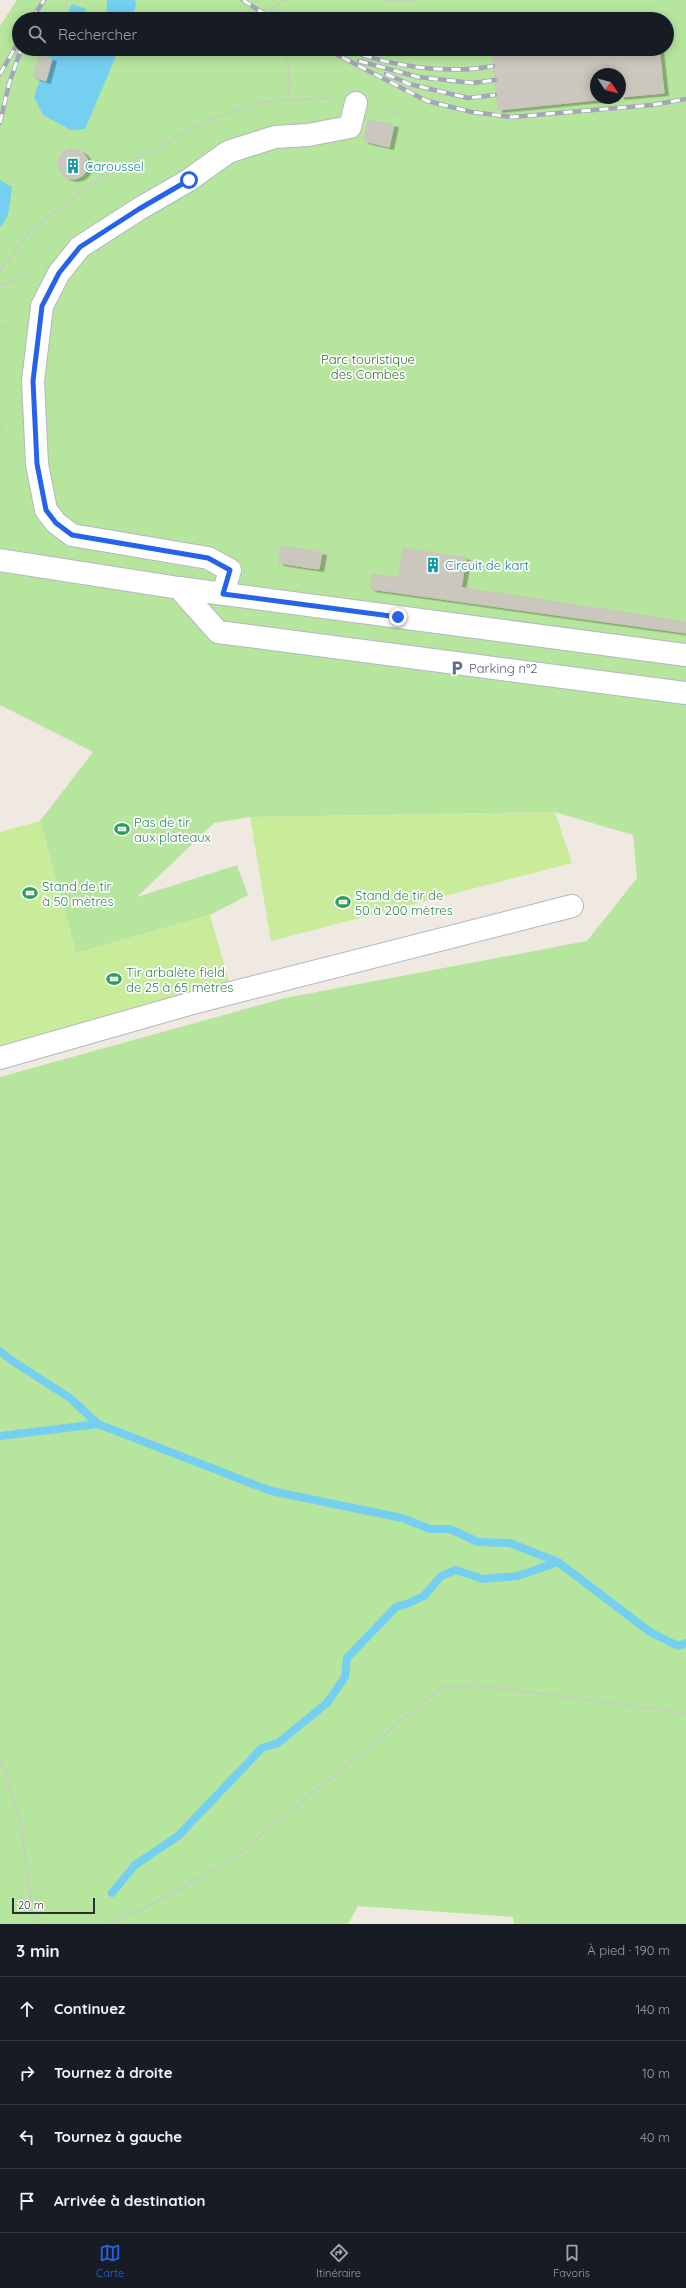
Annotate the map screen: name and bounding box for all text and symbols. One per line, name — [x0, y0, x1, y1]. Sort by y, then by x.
search box — [12, 12, 674, 56]
icon: search — [26, 23, 48, 45]
text: Rechercher — [58, 25, 137, 44]
north arrow — [590, 68, 626, 104]
building icon: Caroussel — [64, 157, 82, 175]
place label: Caroussel — [85, 158, 144, 174]
route start — [180, 171, 198, 189]
park label: Parc touristique des Combes — [321, 351, 415, 382]
building icon: Circuit de kart — [424, 556, 442, 574]
place label: Circuit de kart — [445, 557, 529, 573]
route end — [389, 608, 407, 626]
parking icon: Parking n°2 — [448, 659, 466, 677]
place label: Parking n°2 — [469, 660, 538, 676]
place label: Pas de tir aux plateaux — [134, 814, 211, 845]
sports icon: Pas de tir aux plateaux — [113, 820, 131, 838]
place label: Stand de tir à 50 mètres — [42, 878, 114, 909]
sports icon: Stand de tir à 50 mètres — [21, 884, 39, 902]
place label: Stand de tir de 50 à 200 mètres — [355, 887, 453, 918]
sports icon: Stand de tir de 50 à 200 mètres — [334, 893, 352, 911]
place label: Tir arbalète field de 25 à 65 mètres — [126, 964, 233, 995]
sports icon: Tir arbalète field de 25 à 65 mètres — [105, 970, 123, 988]
scale bar — [12, 1896, 95, 1915]
text: 20 m — [18, 1898, 44, 1912]
text: 3 min — [16, 1940, 60, 1961]
text: À pied · 190 m — [587, 1942, 670, 1958]
icon: ahead — [16, 1998, 38, 2020]
text: Continuez — [54, 1999, 125, 2018]
text: 140 m — [635, 2001, 670, 2017]
icon: right — [16, 2062, 38, 2084]
text: Tournez à droite — [54, 2063, 173, 2082]
text: 10 m — [642, 2065, 670, 2081]
icon: left — [16, 2126, 38, 2148]
text: Tournez à gauche — [54, 2127, 182, 2146]
text: 40 m — [640, 2129, 670, 2145]
icon: arrive — [16, 2190, 38, 2212]
text: Arrivée à destination — [54, 2191, 206, 2210]
tab: Carte — [96, 2242, 124, 2280]
tab: Itinéraire — [316, 2242, 361, 2280]
tab: Favoris — [553, 2242, 590, 2280]

